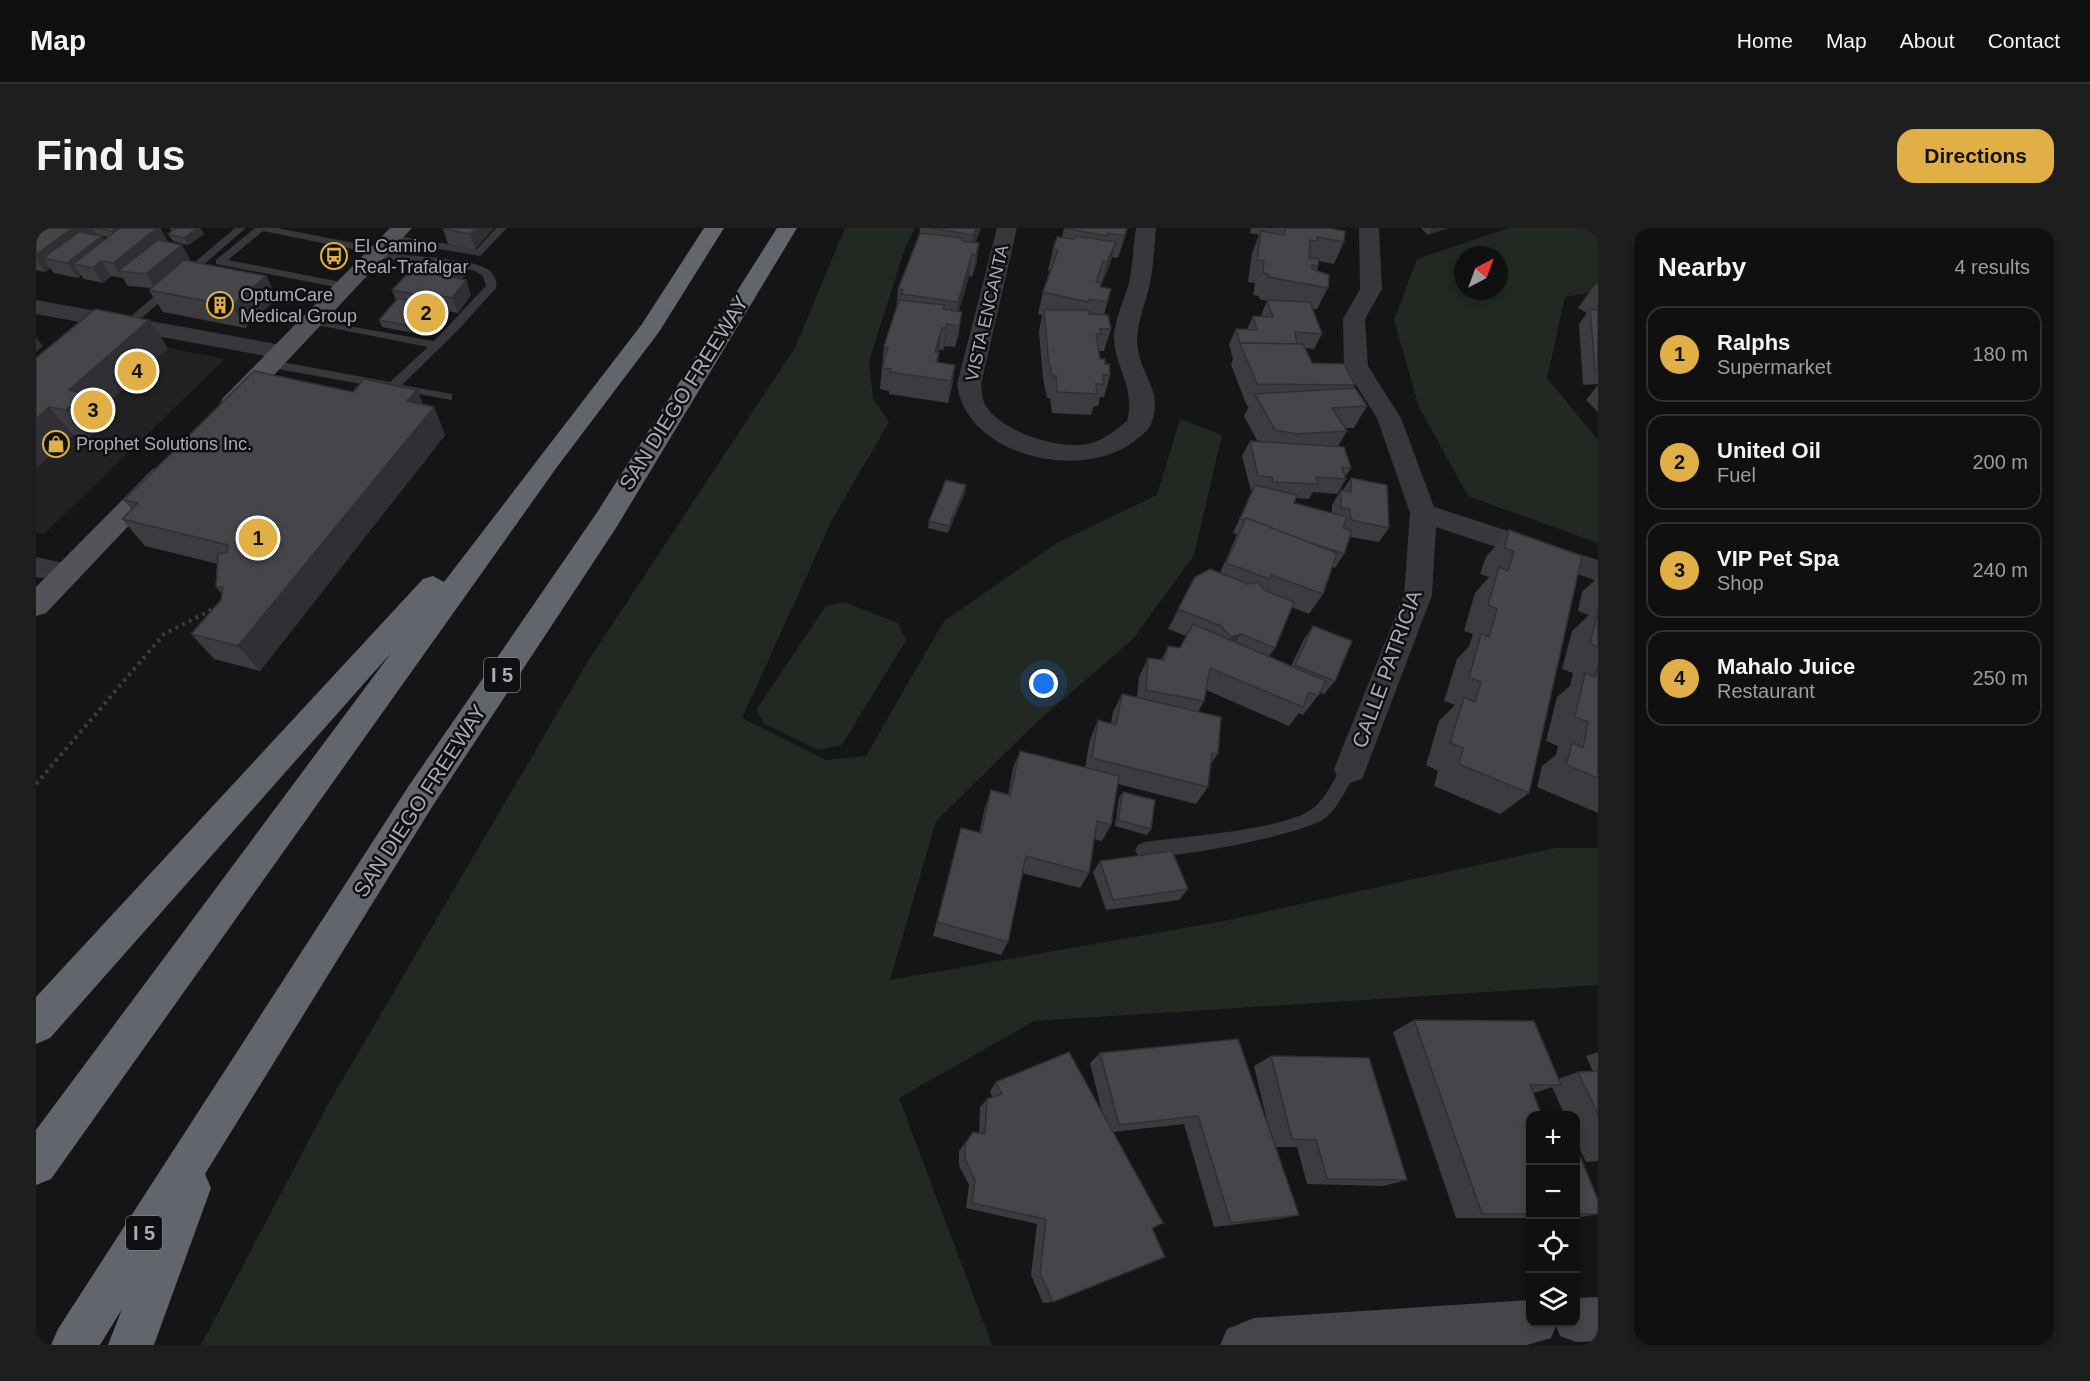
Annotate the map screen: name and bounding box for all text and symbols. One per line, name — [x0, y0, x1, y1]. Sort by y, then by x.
text: Map — [30, 25, 86, 56]
text: Home — [1737, 29, 1793, 52]
text: Map — [1826, 29, 1867, 52]
text: About — [1900, 29, 1955, 52]
text: Contact — [1988, 29, 2060, 52]
button: Directions — [1897, 129, 2054, 183]
text: Find us — [36, 132, 185, 179]
place label: El Camino Real-Trafalgar — [354, 236, 468, 277]
bus stop icon: El Camino Real-Trafalgar — [319, 241, 349, 271]
street label: VISTA ENCANTA — [962, 243, 1012, 383]
north arrow — [1454, 246, 1508, 300]
text: Nearby — [1658, 252, 1746, 282]
text: 4 results — [1954, 256, 2030, 278]
place label: OptumCare Medical Group — [240, 285, 357, 326]
building icon: OptumCare Medical Group — [205, 290, 235, 320]
pin: 2 — [406, 290, 446, 335]
street label: SAN DIEGO FREEWAY — [614, 292, 753, 494]
text: Ralphs — [1717, 330, 1790, 355]
text: 1 — [1674, 343, 1685, 365]
text: 180 m — [1972, 343, 2028, 365]
pin: 4 — [118, 348, 156, 394]
text: Supermarket — [1717, 356, 1832, 378]
pin: 3 — [74, 388, 112, 432]
shop icon: Prophet Solutions Inc. — [41, 429, 71, 459]
place label: Prophet Solutions Inc. — [76, 434, 252, 454]
text: United Oil — [1717, 438, 1821, 463]
text: 2 — [1674, 451, 1685, 473]
text: 200 m — [1972, 451, 2028, 473]
text: Fuel — [1717, 464, 1756, 486]
pin: 1 — [238, 516, 278, 560]
text: VIP Pet Spa — [1717, 546, 1839, 571]
text: 3 — [1674, 559, 1685, 581]
text: 240 m — [1972, 559, 2028, 581]
text: Shop — [1717, 572, 1764, 594]
street label: CALLE PATRICIA — [1347, 587, 1426, 751]
text: Mahalo Juice — [1717, 654, 1855, 679]
road number: I 5 — [484, 658, 520, 692]
text: 4 — [1674, 667, 1685, 689]
text: 250 m — [1972, 667, 2028, 689]
your location — [1029, 669, 1058, 698]
text: Restaurant — [1717, 680, 1815, 702]
street label: SAN DIEGO FREEWAY — [349, 701, 490, 901]
map controls — [1526, 1111, 1580, 1327]
button: + — [1526, 1111, 1580, 1165]
button: − — [1526, 1165, 1580, 1219]
road number: I 5 — [126, 1216, 162, 1250]
button: locate — [1526, 1219, 1580, 1273]
button: layers — [1526, 1273, 1580, 1327]

